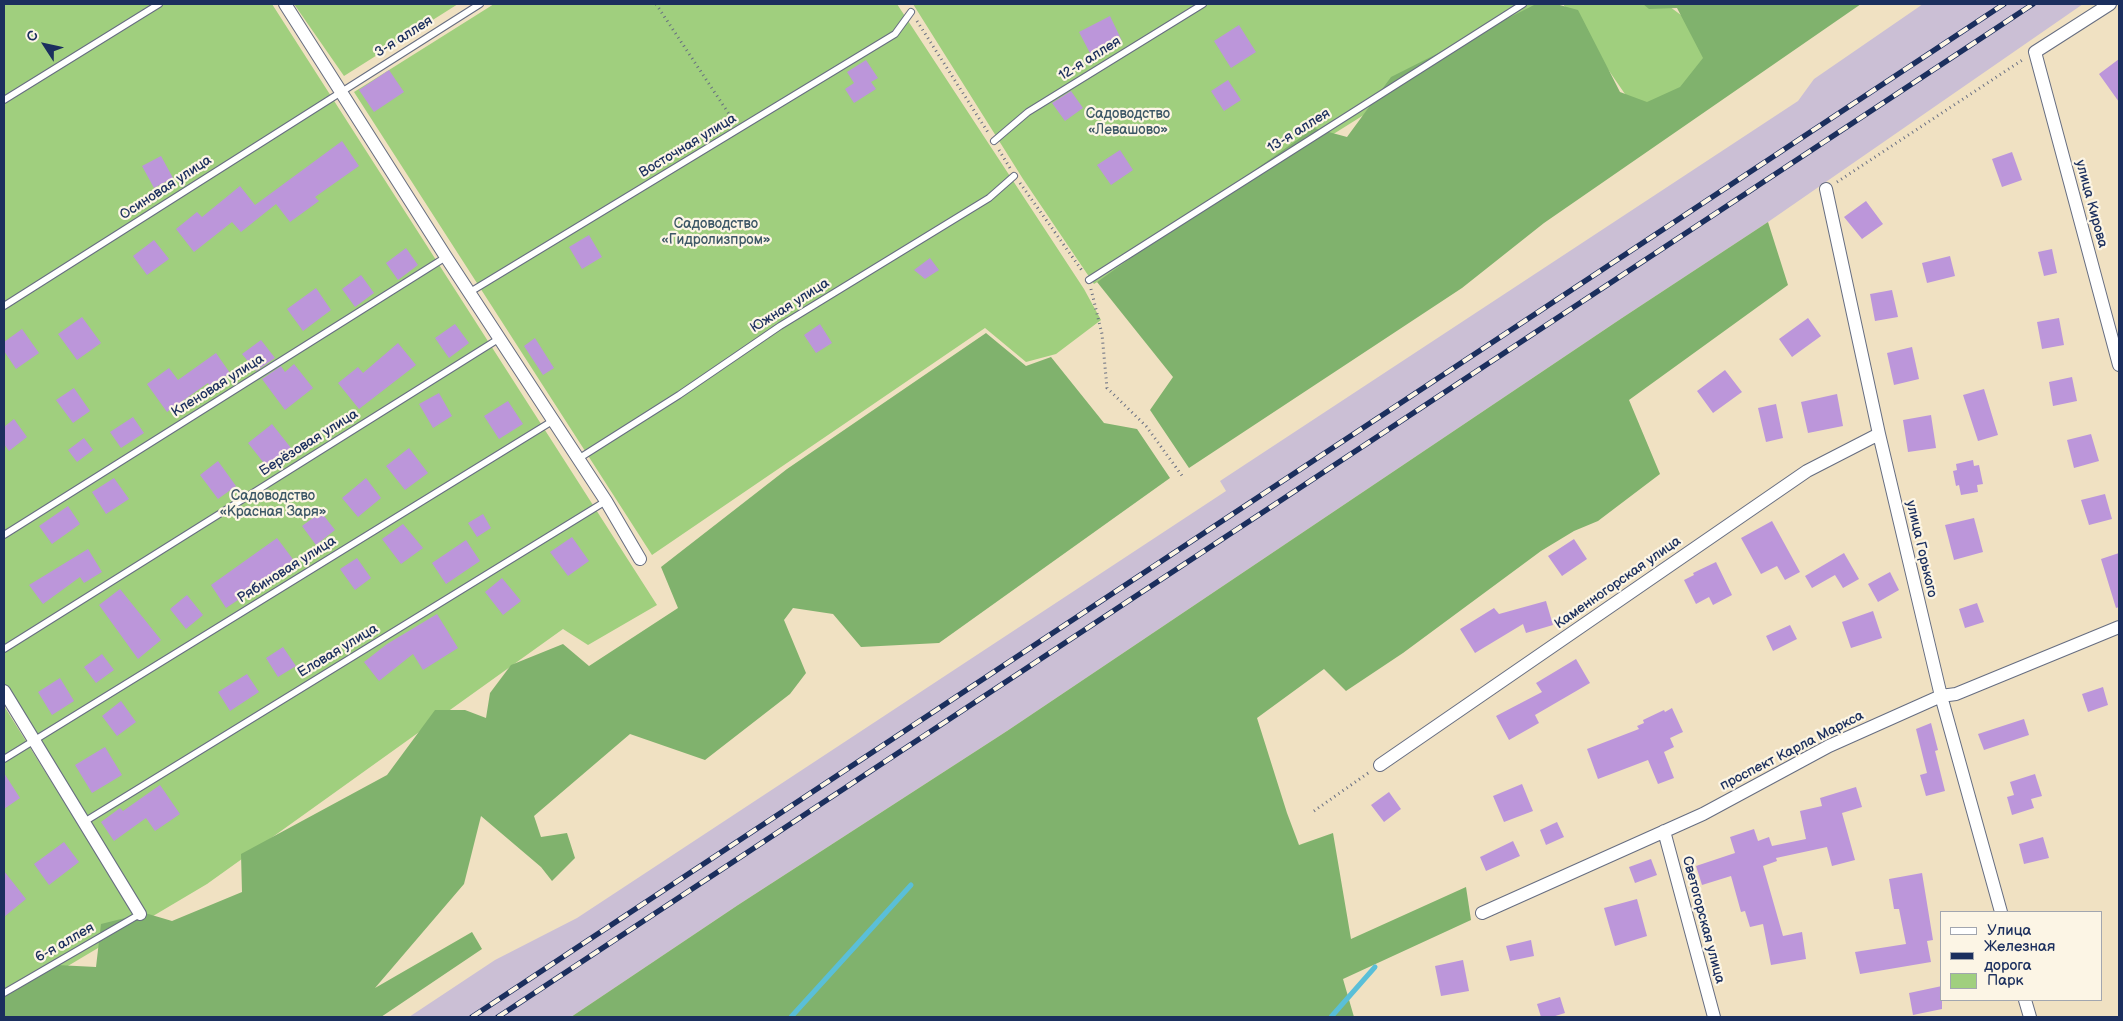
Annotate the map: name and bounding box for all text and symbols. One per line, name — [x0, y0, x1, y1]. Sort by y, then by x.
street label: 3-я аллея — [372, 13, 436, 61]
north arrow — [20, 20, 70, 70]
text: С — [23, 27, 42, 45]
street label: 12-я аллея — [1056, 33, 1124, 85]
street label: 13-я аллея — [1265, 105, 1333, 157]
park label: Садоводство «Левашово» — [1086, 106, 1170, 138]
street label: Восточная улица — [636, 110, 740, 182]
street label: Осиновая улица — [117, 152, 215, 224]
street label: улица Кирова — [2071, 158, 2111, 250]
park label: Садоводство «Гидролизпром» — [661, 216, 771, 248]
street label: Южная улица — [747, 275, 833, 337]
street label: Кленовая улица — [169, 351, 267, 421]
street label: Берёзовая улица — [257, 406, 361, 480]
park label: Садоводство «Красная Заря» — [219, 488, 327, 520]
street label: улица Горького — [1902, 499, 1940, 599]
street label: Рябиновая улица — [235, 533, 339, 607]
street label: Каменногорская улица — [1552, 533, 1684, 633]
street label: Еловая улица — [295, 621, 381, 681]
street label: проспект Карла Маркса — [1717, 707, 1867, 795]
street label: Светогорская улица — [1678, 855, 1728, 985]
legend — [1940, 911, 2103, 1001]
street label: 6-я аллея — [33, 919, 97, 967]
text: Улица — [1987, 921, 2031, 940]
text: Железная дорога — [1984, 937, 2055, 975]
text: Парк — [1987, 971, 2024, 990]

